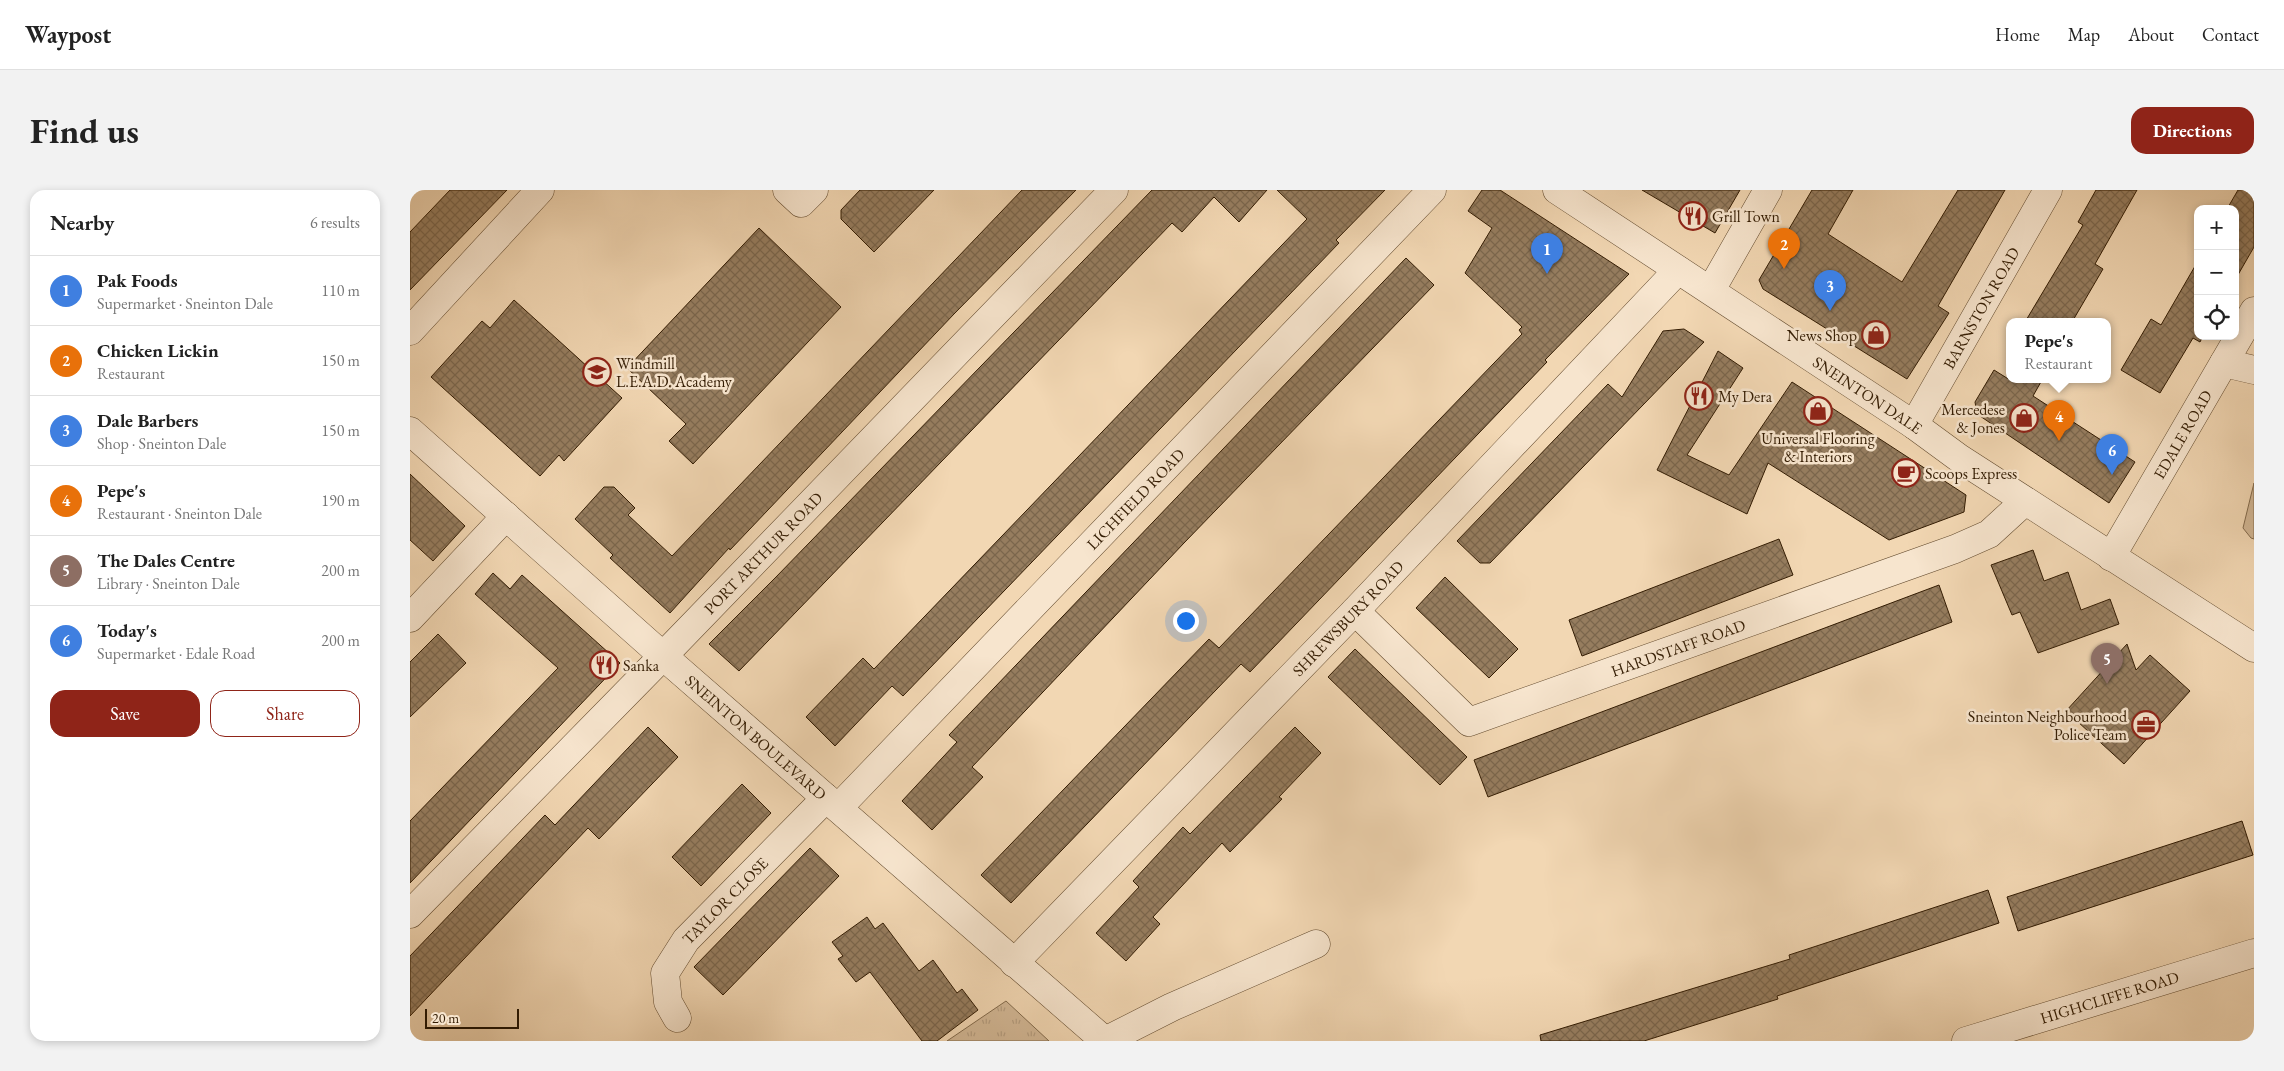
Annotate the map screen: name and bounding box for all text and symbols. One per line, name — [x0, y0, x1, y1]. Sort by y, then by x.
text: Waypost — [25, 19, 111, 50]
text: Home — [1995, 23, 2040, 46]
text: Map — [2068, 23, 2100, 46]
text: About — [2128, 23, 2174, 46]
text: Contact — [2202, 23, 2259, 46]
button: Directions — [2131, 107, 2254, 154]
text: Find us — [30, 108, 139, 153]
restaurant icon: Grill Town — [1678, 201, 1708, 231]
map controls — [2194, 205, 2239, 340]
button: + — [2194, 205, 2239, 250]
place label: Grill Town — [1712, 206, 1780, 227]
text: Nearby — [50, 209, 114, 236]
text: 6 results — [310, 212, 360, 233]
pin: 2 — [1768, 228, 1800, 269]
pin: 1 — [1531, 233, 1563, 274]
street label: BARNSTON ROAD — [1938, 243, 2024, 372]
button: − — [2194, 250, 2239, 295]
text: Pak Foods — [97, 268, 178, 293]
pin: 3 — [1814, 270, 1846, 311]
text: 1 — [62, 280, 70, 301]
text: 110 m — [321, 280, 360, 301]
text: Supermarket · Sneinton Dale — [97, 293, 273, 314]
button: locate — [2194, 295, 2239, 340]
popup — [2006, 318, 2111, 383]
shop icon: News Shop — [1861, 320, 1891, 350]
place label: News Shop — [1787, 325, 1857, 346]
text: Pepe's — [2025, 328, 2073, 353]
text: Chicken Lickin — [97, 338, 219, 363]
text: 2 — [62, 350, 70, 371]
text: 150 m — [321, 350, 360, 371]
street label: SNEINTON DALE — [1809, 351, 1927, 438]
place label: Windmill L.E.A.D. Academy — [616, 353, 733, 392]
text: Restaurant — [2025, 353, 2092, 374]
school or university icon: Windmill L.E.A.D. Academy — [582, 357, 612, 387]
text: Restaurant — [97, 363, 165, 384]
restaurant icon: My Dera — [1684, 381, 1714, 411]
place label: My Dera — [1718, 386, 1773, 407]
street label: EDALE ROAD — [2148, 386, 2216, 483]
shop icon: Universal Flooring & Interiors — [1803, 396, 1833, 426]
place label: Mercedese & Jones — [1941, 399, 2005, 438]
pin: 4 — [2043, 400, 2075, 441]
shop icon: Mercedese & Jones — [2009, 403, 2039, 433]
text: Dale Barbers — [97, 408, 198, 433]
text: 3 — [62, 420, 70, 441]
text: 150 m — [321, 420, 360, 441]
place label: Universal Flooring & Interiors — [1761, 428, 1876, 467]
text: Shop · Sneinton Dale — [97, 433, 226, 454]
pin: 6 — [2096, 434, 2128, 475]
street label: LICHFIELD ROAD — [1082, 444, 1189, 554]
cafe icon: Scoops Express — [1891, 458, 1921, 488]
place label: Scoops Express — [1925, 463, 2017, 484]
text: Pepe's — [97, 478, 146, 503]
street label: PORT ARTHUR ROAD — [699, 487, 827, 618]
text: 4 — [62, 490, 70, 511]
text: 190 m — [321, 490, 360, 511]
text: Restaurant · Sneinton Dale — [97, 503, 262, 524]
text: The Dales Centre — [97, 548, 235, 573]
street label: SHREWSBURY ROAD — [1287, 556, 1408, 680]
text: 5 — [62, 560, 70, 581]
text: 200 m — [321, 560, 360, 581]
text: Library · Sneinton Dale — [97, 573, 240, 594]
your location — [1173, 608, 1199, 634]
street label: HARDSTAFF ROAD — [1608, 614, 1748, 681]
text: Today's — [97, 618, 157, 643]
text: 6 — [62, 630, 70, 651]
text: 200 m — [321, 630, 360, 651]
text: Supermarket · Edale Road — [97, 643, 255, 664]
pin: 5 — [2091, 643, 2123, 684]
restaurant icon: Sanka — [589, 650, 619, 680]
place label: Sanka — [623, 655, 660, 676]
street label: SNEINTON BOULEVARD — [681, 670, 831, 804]
button: Save — [50, 690, 200, 737]
button: Share — [210, 690, 360, 737]
place label: Sneinton Neighbourhood Police Team — [1968, 706, 2128, 745]
office icon: Sneinton Neighbourhood Police Team — [2131, 710, 2161, 740]
street label: TAYLOR CLOSE — [677, 853, 772, 949]
street label: HIGHCLIFFE ROAD — [2037, 966, 2181, 1028]
scale bar — [425, 1006, 519, 1029]
text: 20 m — [432, 1009, 459, 1027]

